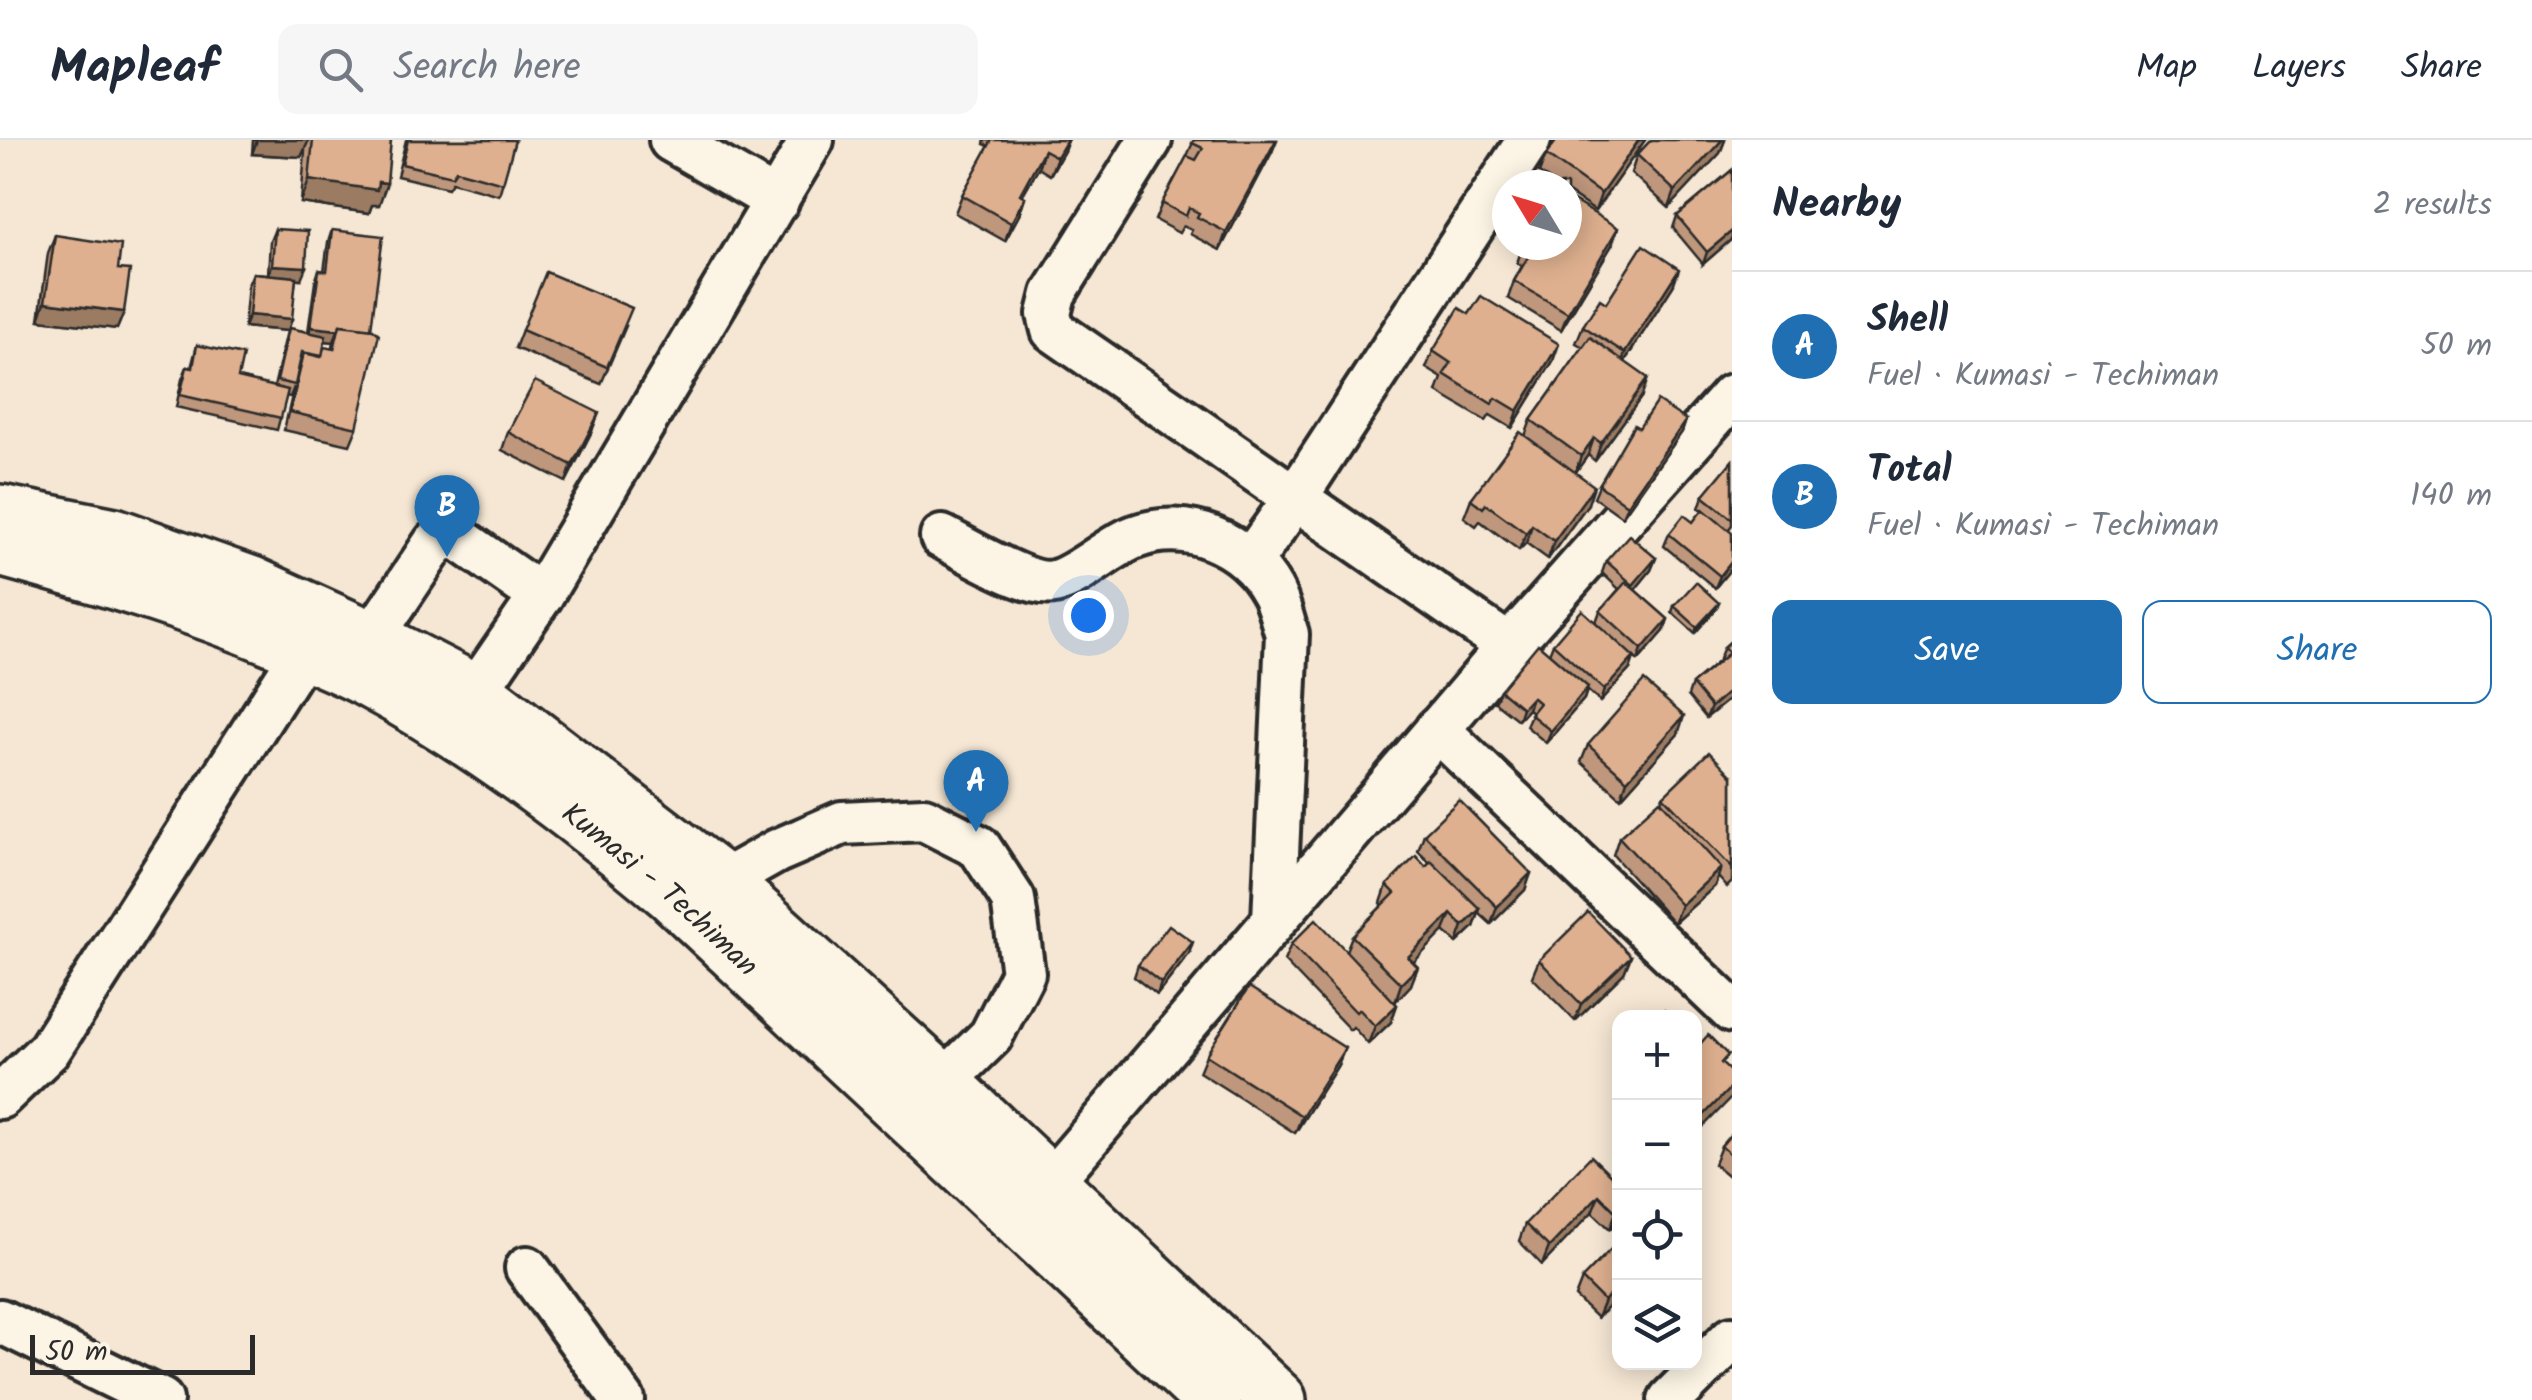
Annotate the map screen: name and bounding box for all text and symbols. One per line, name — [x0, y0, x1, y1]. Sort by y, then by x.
search box — [278, 24, 978, 114]
text: Mapleaf — [50, 31, 218, 107]
text: Search here — [393, 39, 581, 99]
text: Map — [2136, 41, 2197, 97]
text: Layers — [2252, 41, 2346, 97]
text: Share — [2401, 41, 2482, 97]
icon: search — [313, 42, 368, 97]
north arrow — [1492, 170, 1582, 260]
text: Nearby — [1772, 172, 1901, 239]
text: 2 results — [2373, 180, 2492, 231]
text: Shell — [1867, 291, 1948, 351]
text: A — [1794, 321, 1815, 372]
text: 50 m — [2421, 321, 2492, 372]
text: Fuel · Kumasi - Techiman — [1867, 351, 2219, 402]
text: Total — [1867, 441, 1952, 501]
text: B — [1795, 471, 1814, 522]
text: 140 m — [2410, 471, 2492, 522]
pin: B — [414, 474, 480, 557]
text: Fuel · Kumasi - Techiman — [1867, 501, 2219, 552]
your location — [1063, 590, 1114, 641]
button: Save — [1772, 600, 2122, 704]
button: Share — [2142, 600, 2492, 704]
pin: A — [944, 750, 1008, 832]
street label: Kumasi - Techiman — [550, 791, 769, 989]
map controls — [1612, 1010, 1702, 1370]
button: + — [1612, 1010, 1702, 1100]
button: − — [1612, 1100, 1702, 1190]
button: locate — [1612, 1190, 1702, 1280]
button: layers — [1612, 1280, 1702, 1370]
scale bar — [30, 1330, 255, 1374]
text: 50 m — [45, 1330, 108, 1375]

